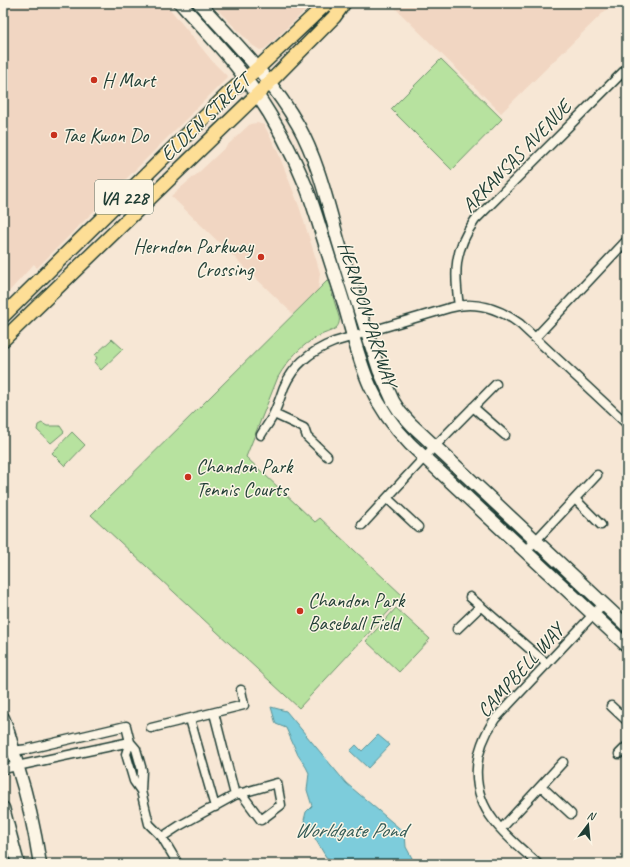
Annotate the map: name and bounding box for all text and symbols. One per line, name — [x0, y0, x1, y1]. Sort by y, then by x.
street label: ELDEN STREET — [155, 65, 258, 167]
place label: H Mart — [102, 68, 157, 93]
marker: H Mart — [89, 75, 99, 85]
street label: ARKANSAS AVENUE — [456, 93, 578, 218]
place label: Tae Kwon Do — [62, 123, 149, 148]
marker: Tae Kwon Do — [49, 130, 59, 140]
road number: VA 228 — [95, 180, 153, 214]
place label: Herndon Parkway Crossing — [133, 234, 255, 282]
street label: HERNDON PARKWAY — [332, 239, 404, 393]
marker: Herndon Parkway Crossing — [256, 252, 266, 262]
place label: Chandon Park Tennis Courts — [196, 454, 294, 502]
marker: Chandon Park Tennis Courts — [183, 472, 193, 482]
place label: Chandon Park Baseball Field — [308, 588, 406, 636]
marker: Chandon Park Baseball Field — [295, 606, 305, 616]
street label: CAMPBELL WAY — [472, 616, 571, 722]
north arrow — [568, 805, 608, 845]
text: N — [586, 808, 598, 824]
water label: Worldgate Pond — [295, 817, 412, 843]

